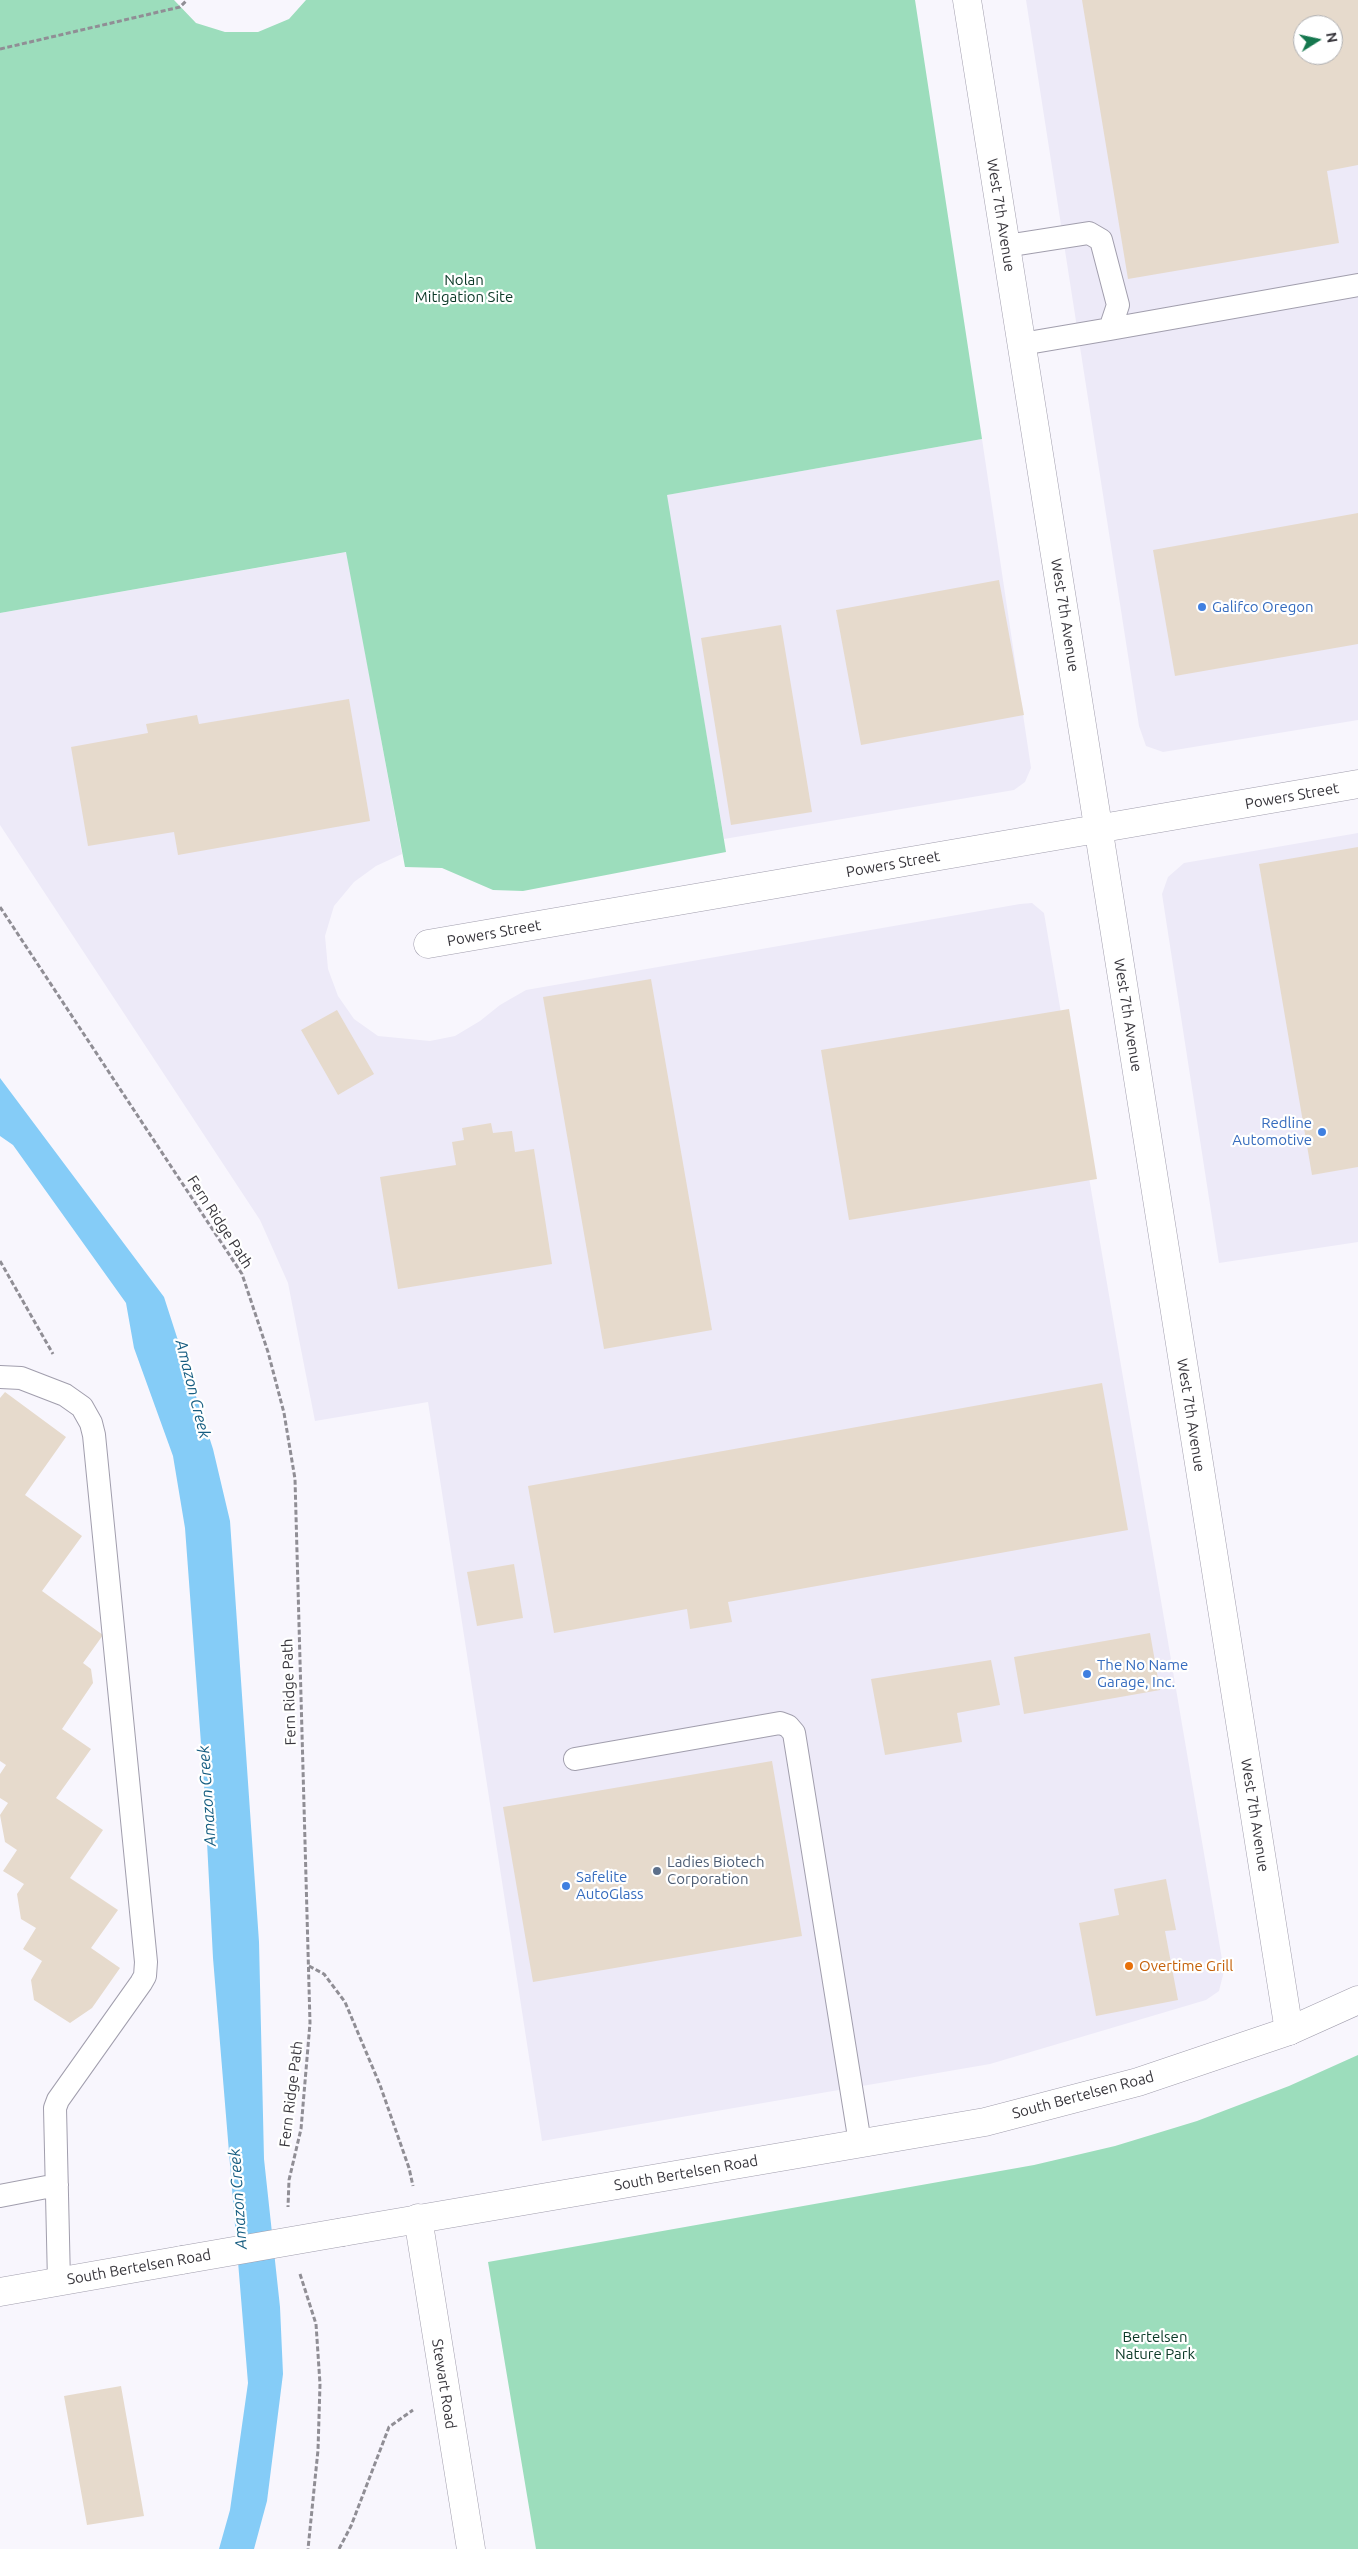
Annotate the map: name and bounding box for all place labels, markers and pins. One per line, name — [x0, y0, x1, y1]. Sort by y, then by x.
place label: Galifco Oregon — [1212, 598, 1314, 616]
marker: Galifco Oregon — [1196, 601, 1208, 613]
place label: Redline Automotive — [1232, 1114, 1312, 1149]
marker: Redline Automotive — [1316, 1126, 1328, 1138]
place label: The No Name Garage, Inc. — [1097, 1656, 1188, 1691]
marker: The No Name Garage, Inc. — [1081, 1668, 1093, 1680]
place label: Ladies Biotech Corporation — [667, 1853, 765, 1888]
marker: Ladies Biotech Corporation — [651, 1865, 663, 1877]
place label: Safelite AutoGlass — [576, 1868, 644, 1903]
marker: Safelite AutoGlass — [560, 1880, 572, 1892]
place label: Overtime Grill — [1139, 1957, 1233, 1975]
marker: Overtime Grill — [1123, 1960, 1135, 1972]

